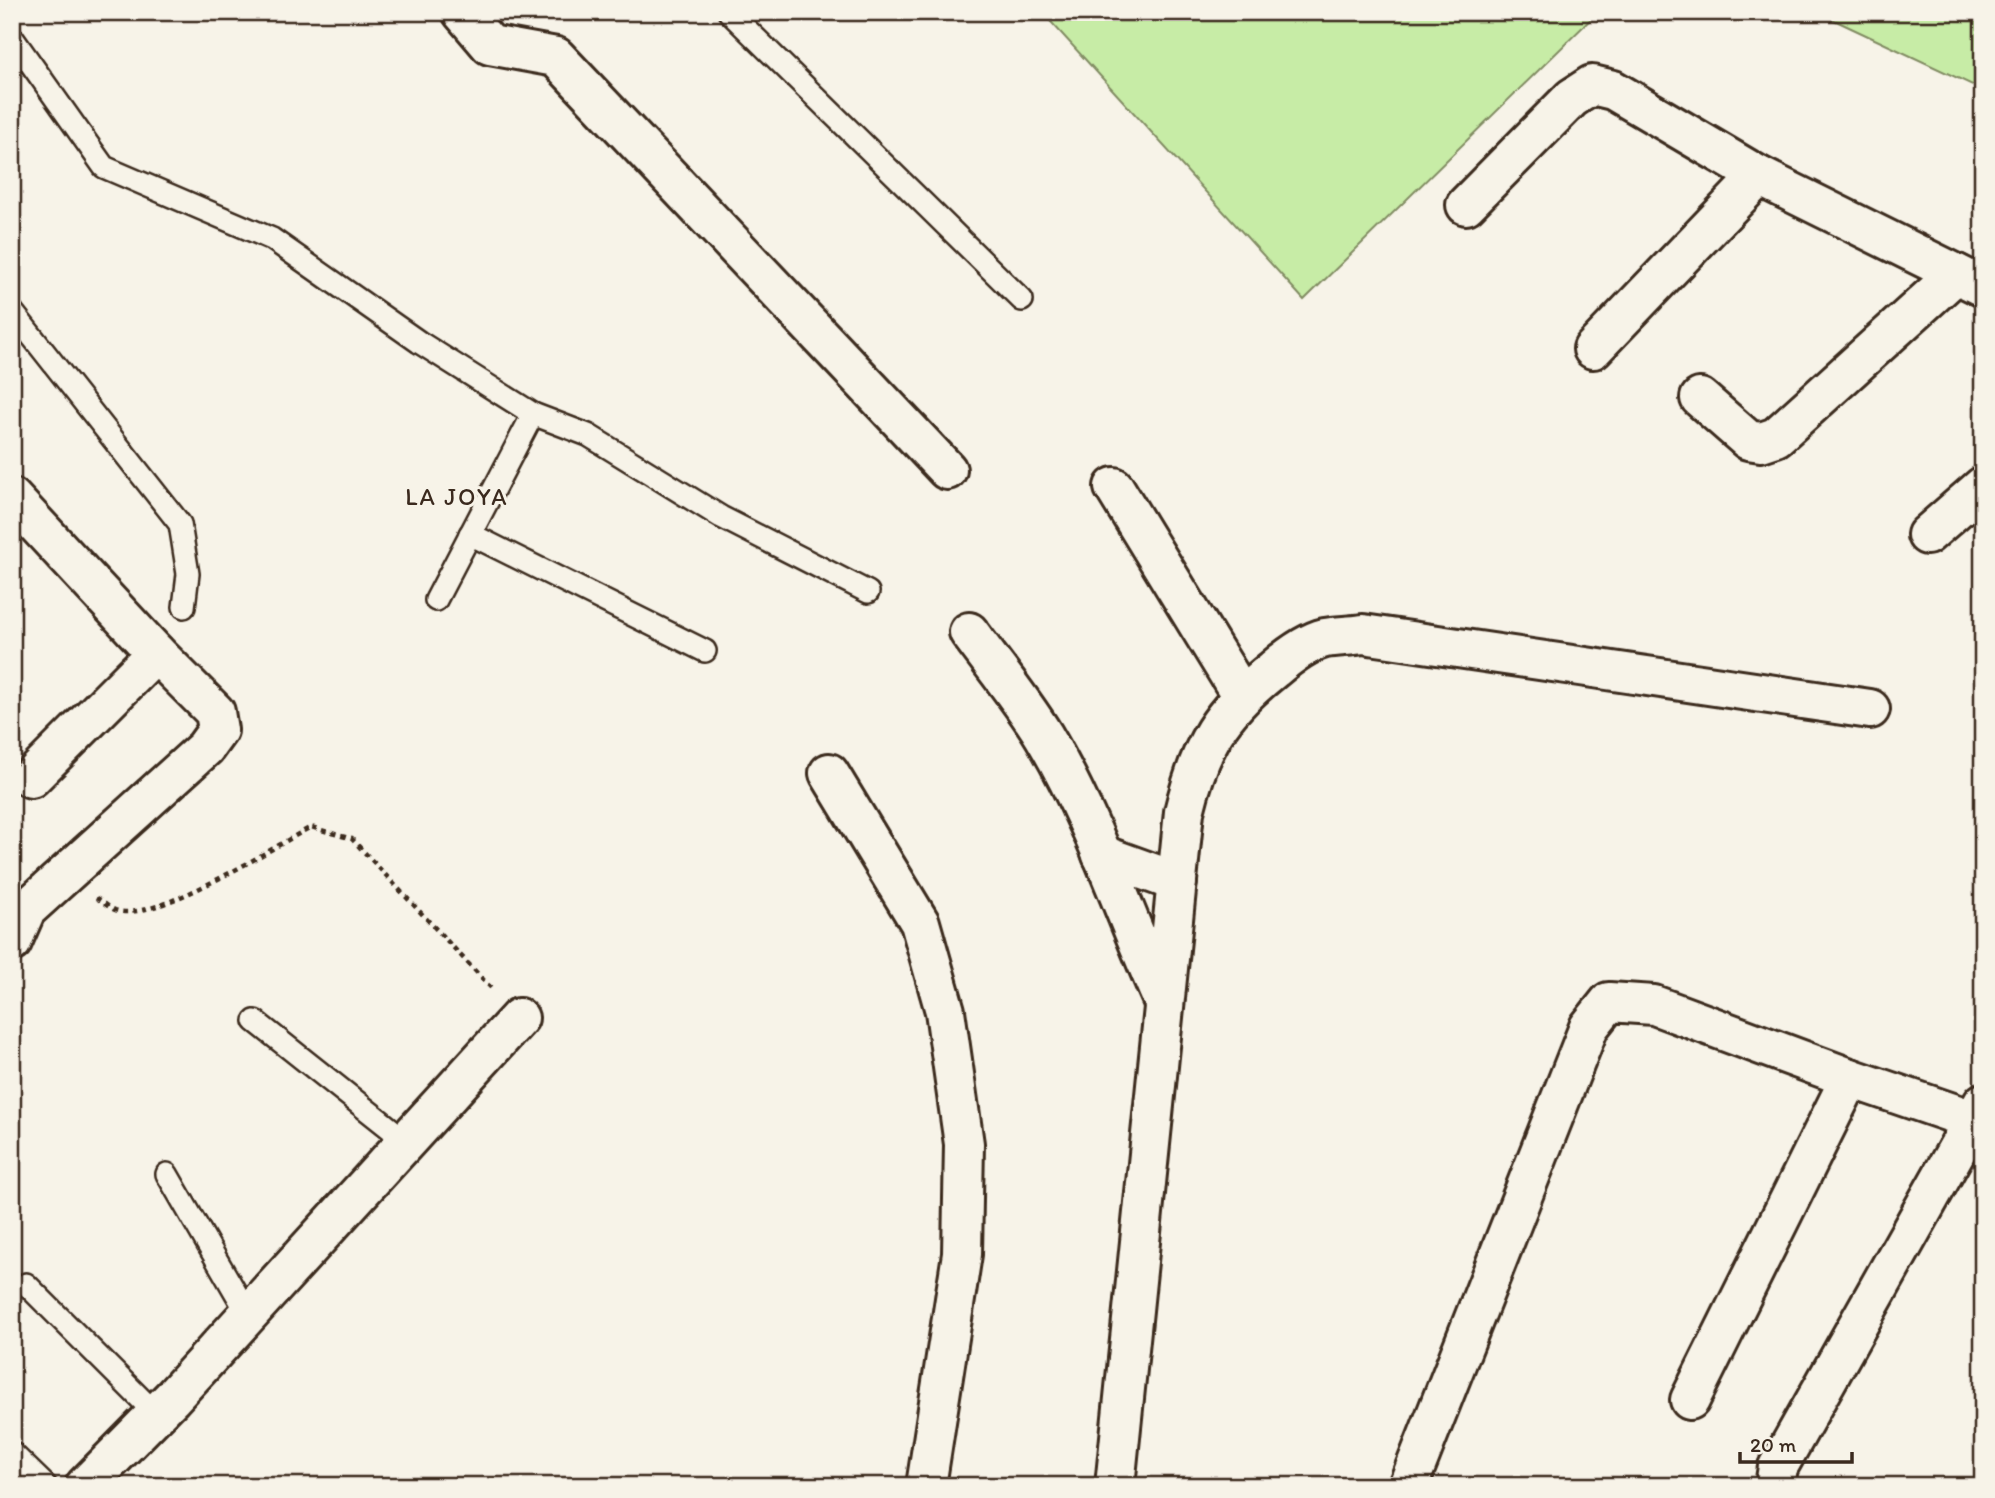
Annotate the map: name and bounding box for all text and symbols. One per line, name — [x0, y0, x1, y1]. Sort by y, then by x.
district label: LA JOYA — [405, 482, 509, 511]
scale bar — [1740, 1421, 1852, 1465]
text: 20 m — [1750, 1432, 1797, 1457]

